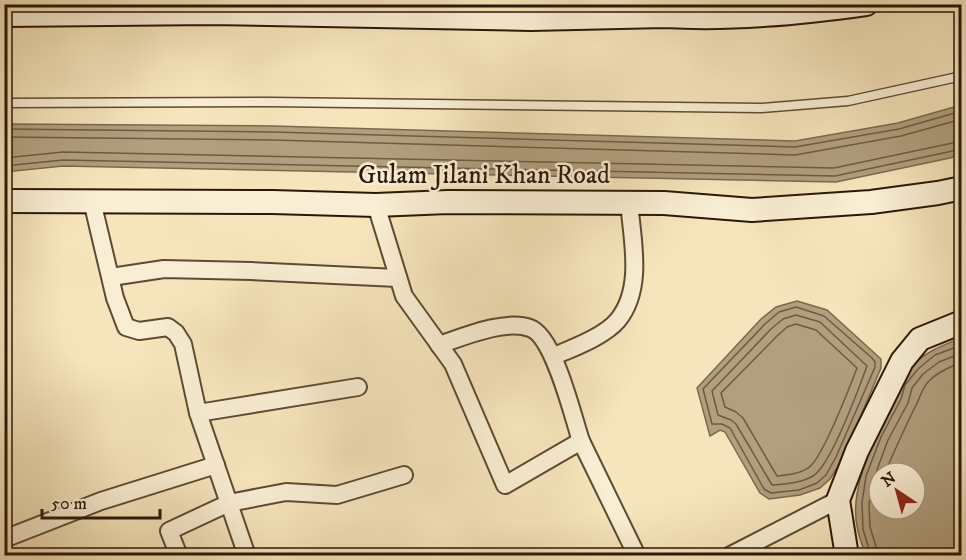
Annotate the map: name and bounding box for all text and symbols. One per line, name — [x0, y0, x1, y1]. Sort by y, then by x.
street label: Gulam Jilani Khan Road — [358, 159, 610, 192]
north arrow — [867, 461, 927, 521]
text: N — [878, 468, 900, 492]
scale bar — [42, 482, 160, 520]
text: 50 m — [51, 493, 87, 515]

